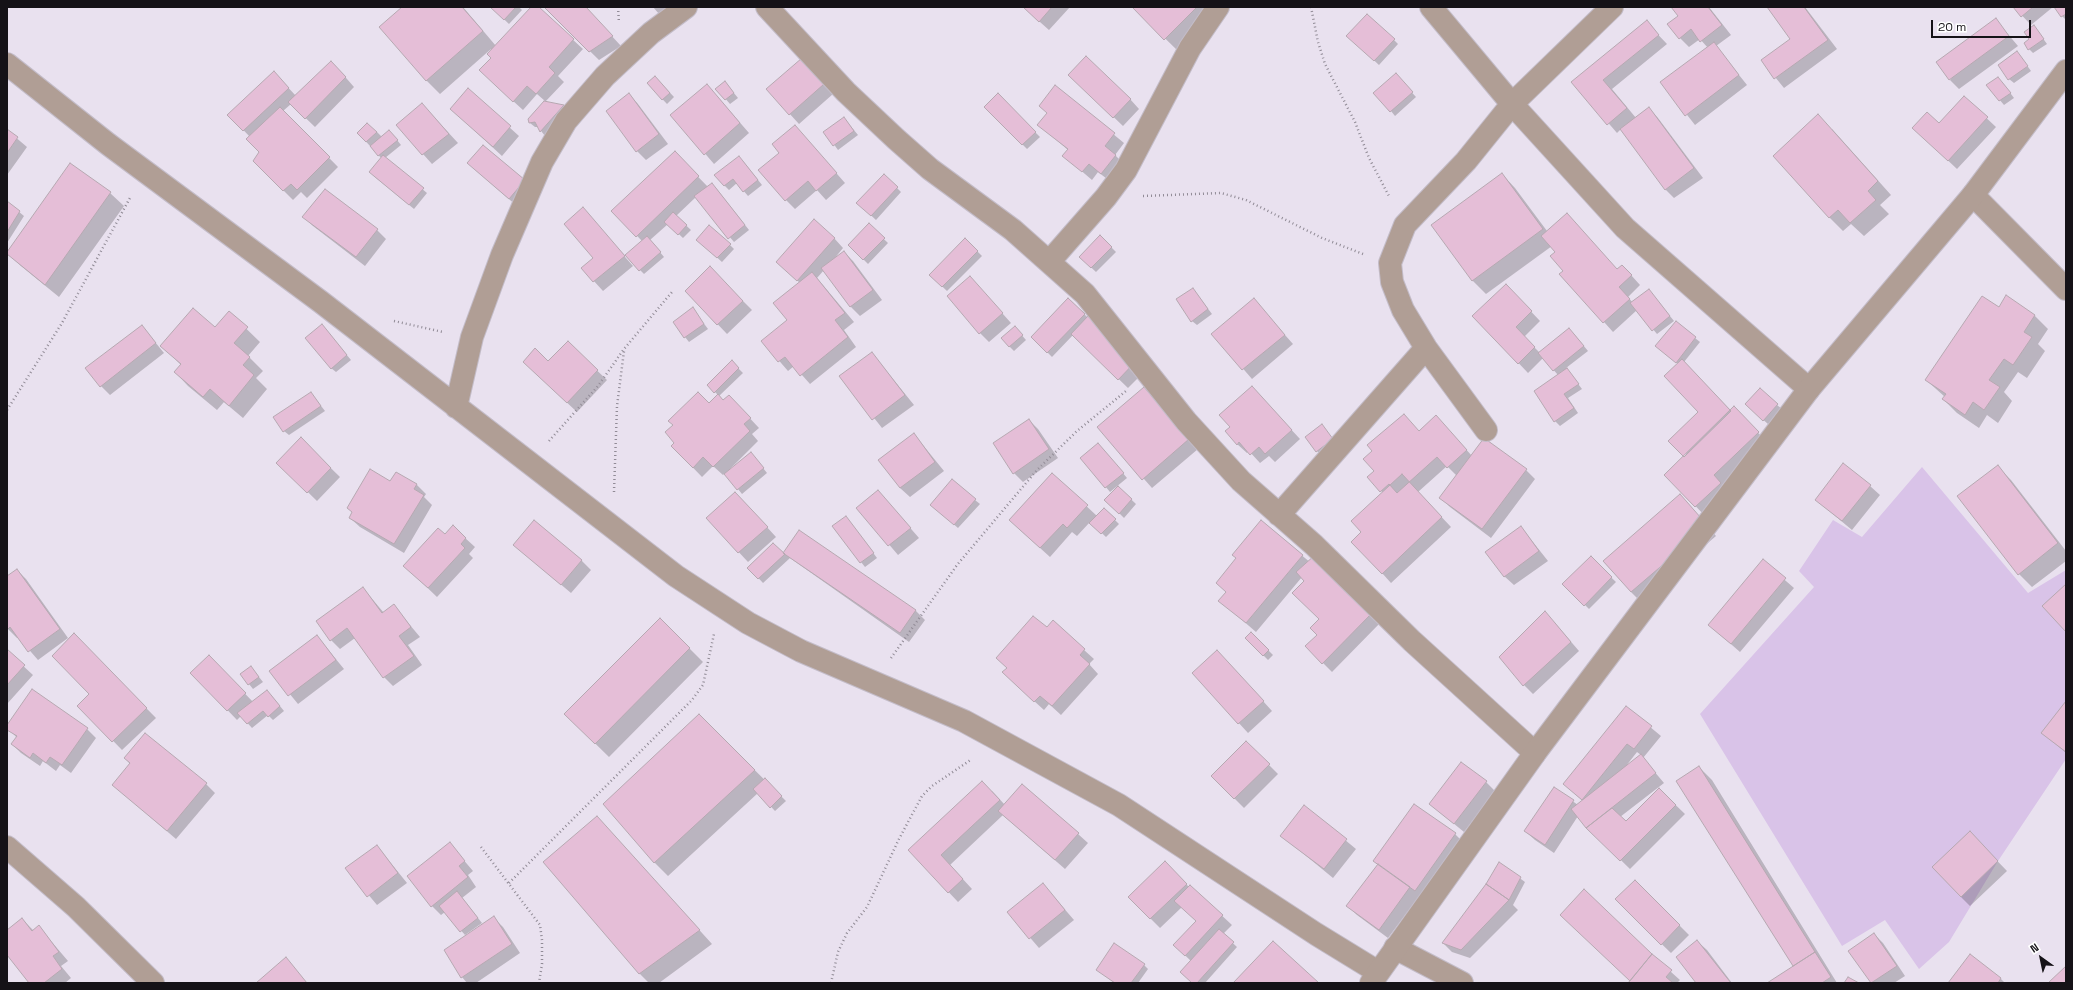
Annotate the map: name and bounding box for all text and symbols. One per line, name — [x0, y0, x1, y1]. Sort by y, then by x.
scale bar — [1933, 12, 2033, 38]
text: 20 m — [1938, 19, 1966, 35]
north arrow — [2021, 938, 2061, 978]
text: N — [2028, 940, 2041, 956]

